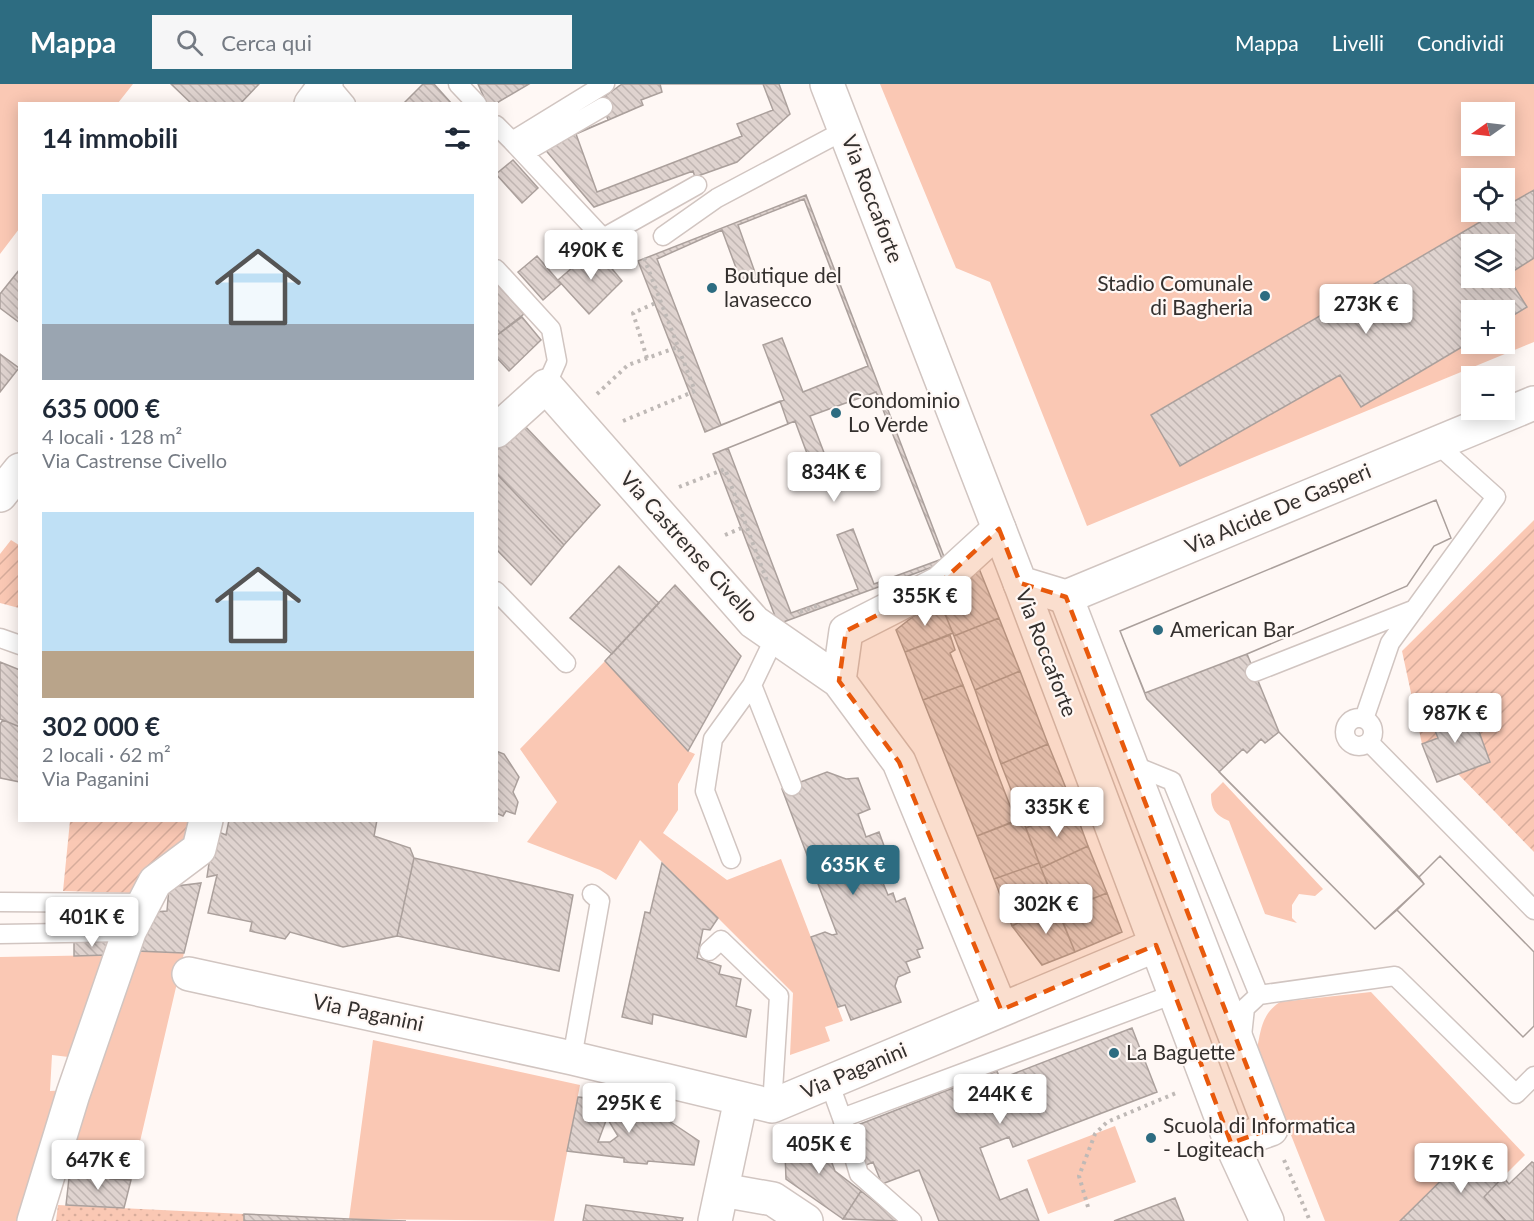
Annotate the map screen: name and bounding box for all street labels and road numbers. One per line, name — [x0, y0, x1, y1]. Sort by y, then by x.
street label: Via Roccaforte — [838, 131, 909, 266]
street label: Via Alcide De Gasperi — [1181, 457, 1374, 558]
street label: Via Castrense Civello — [616, 465, 764, 627]
street label: Via Roccaforte — [1012, 585, 1083, 720]
street label: Via Paganini — [311, 988, 426, 1035]
street label: Via Paganini — [797, 1036, 910, 1103]

